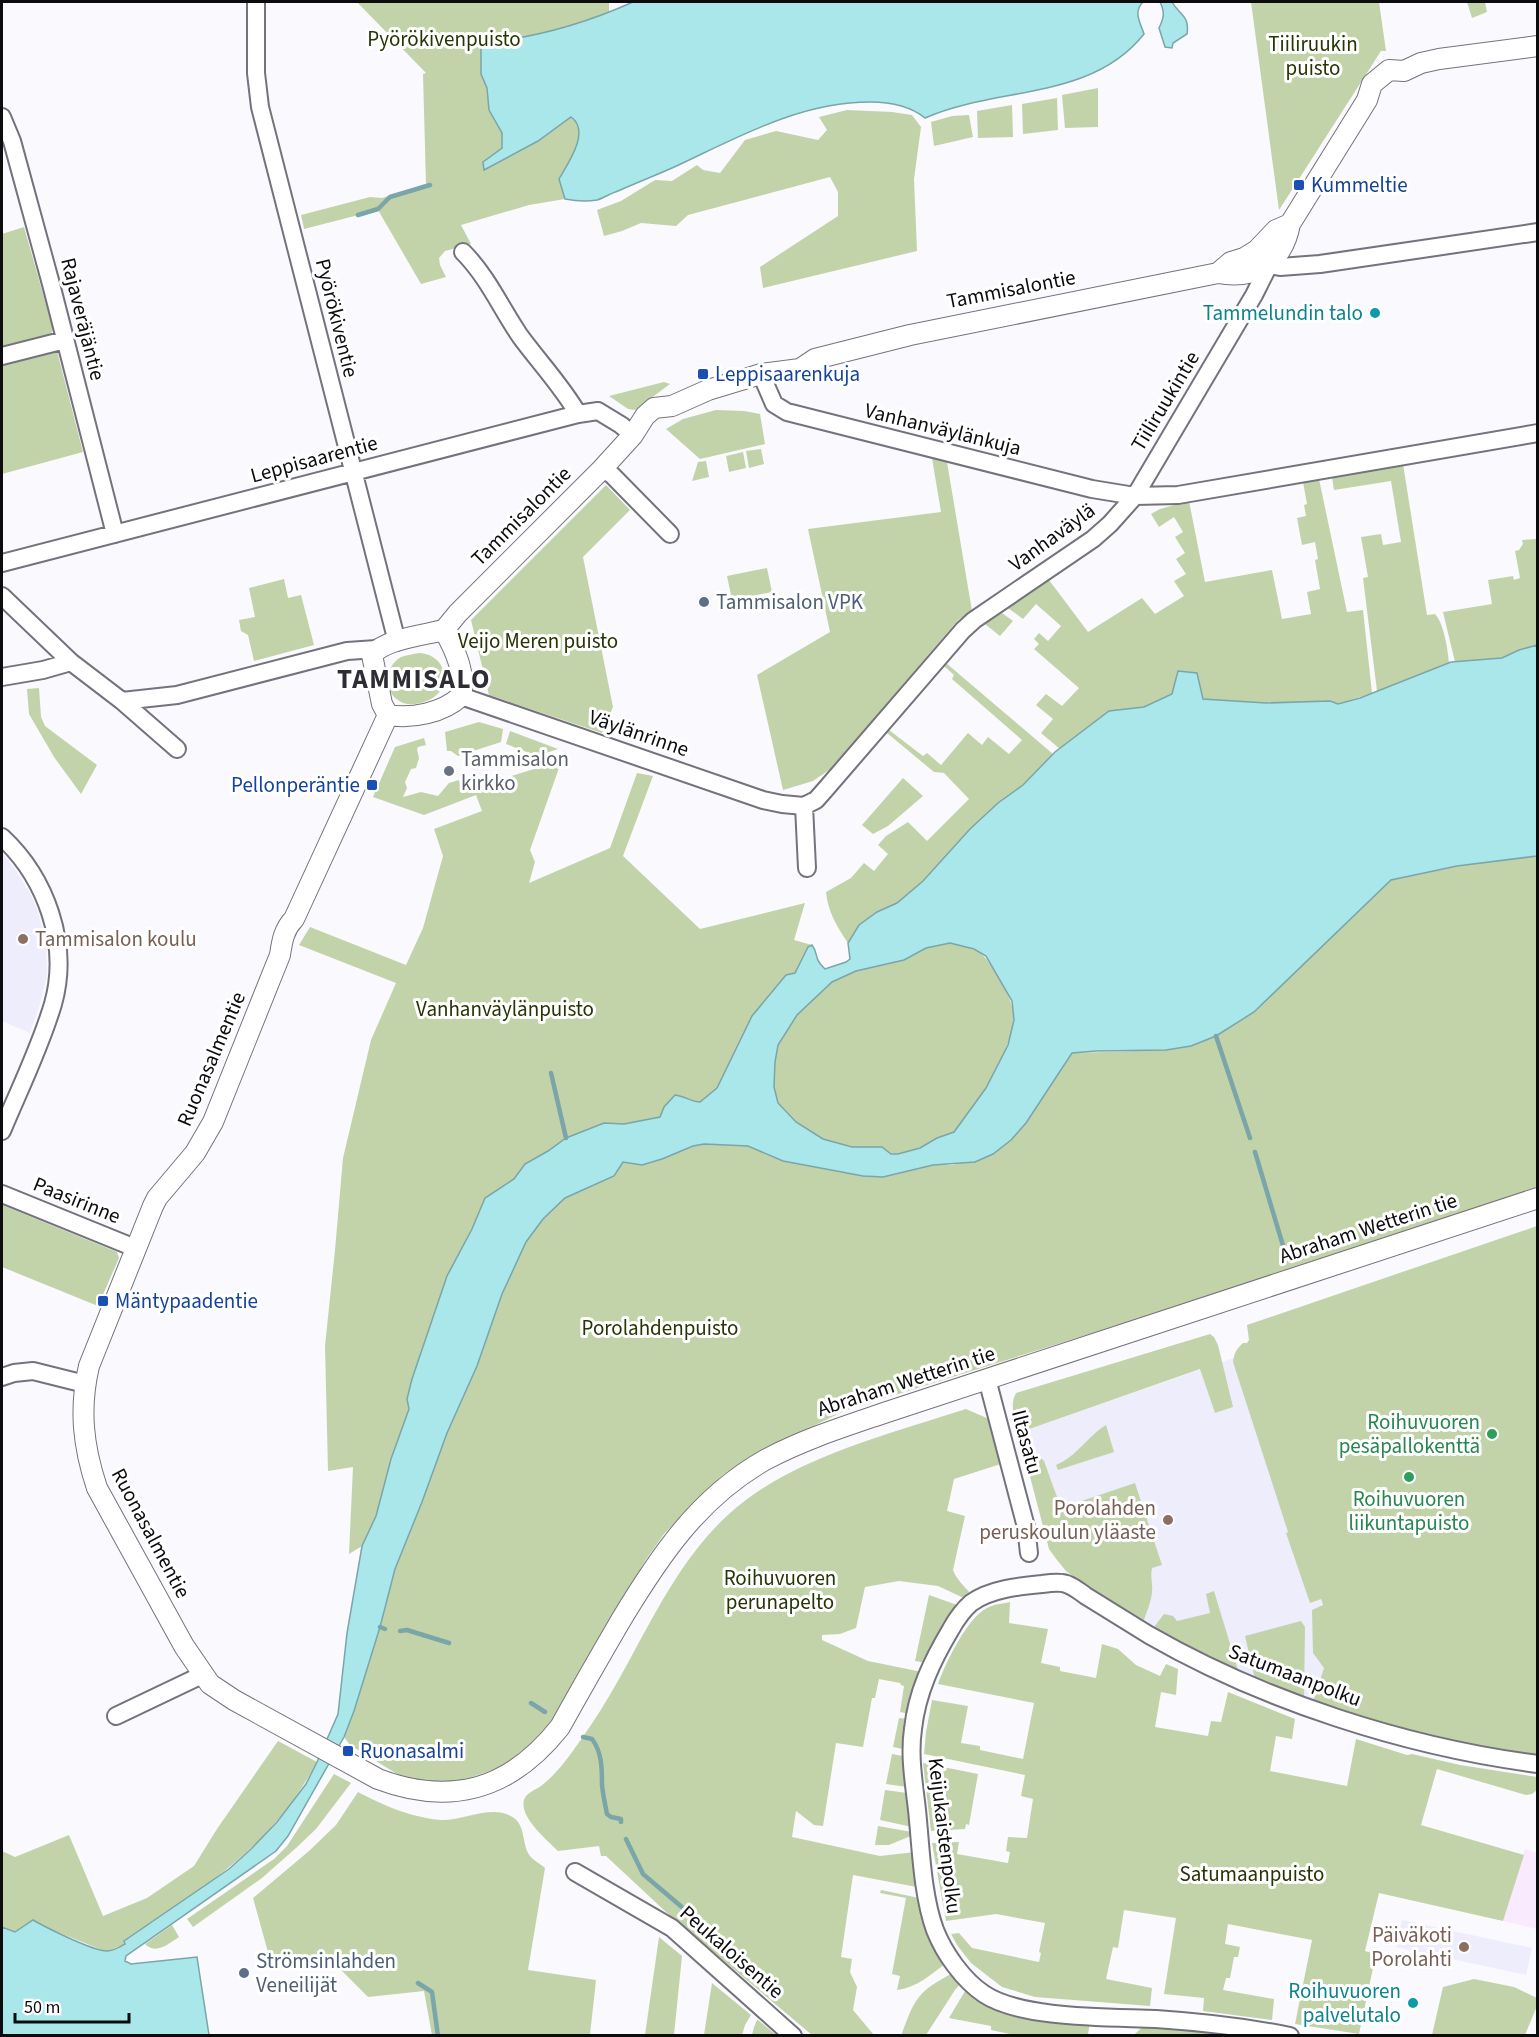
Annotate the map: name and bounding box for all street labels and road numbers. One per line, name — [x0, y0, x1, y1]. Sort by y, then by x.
street label: Rajaveräjäntie — [53, 254, 113, 384]
street label: Pyörökiventie — [308, 256, 366, 380]
street label: Tammisalontie — [944, 262, 1078, 316]
street label: Tiiliruukintie — [1123, 345, 1207, 457]
street label: Vanhanväylänkuja — [862, 395, 1024, 463]
street label: Leppisaarentie — [247, 428, 381, 490]
street label: Tammisalontie — [464, 459, 578, 573]
street label: Vanhaväylä — [1003, 495, 1101, 579]
street label: Väylänrinne — [585, 702, 693, 764]
street label: Ruonasalmentie — [169, 987, 253, 1131]
street label: Paasirinne — [29, 1169, 125, 1231]
street label: Abraham Wetterin tie — [1275, 1185, 1461, 1271]
street label: Abraham Wetterin tie — [813, 1338, 999, 1424]
street label: Iltasatu — [1004, 1406, 1050, 1478]
street label: Ruonasalmentie — [104, 1463, 198, 1603]
street label: Satumaanpolku — [1224, 1636, 1366, 1714]
street label: Keijukaistenpolku — [921, 1756, 969, 1916]
street label: Peukaloisentie — [673, 1898, 791, 2006]

